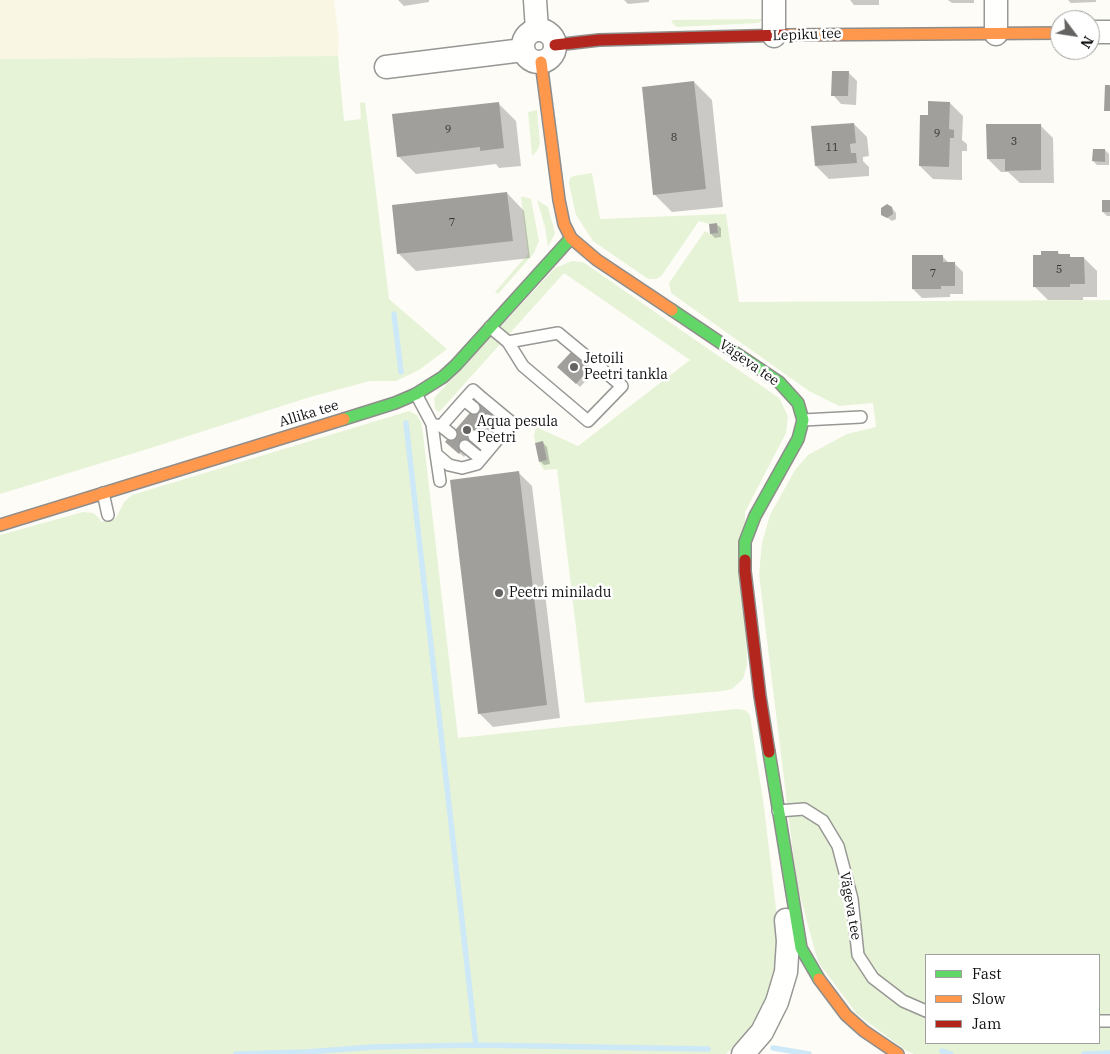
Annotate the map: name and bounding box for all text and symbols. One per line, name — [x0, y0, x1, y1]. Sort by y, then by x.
north arrow — [1050, 10, 1100, 60]
street label: Lepiku tee — [772, 25, 842, 45]
text: N — [1076, 33, 1098, 52]
house number: 9 — [445, 123, 451, 137]
house number: 9 — [934, 127, 940, 141]
house number: 8 — [671, 131, 677, 145]
house number: 3 — [1011, 135, 1017, 149]
house number: 11 — [825, 141, 839, 155]
house number: 7 — [449, 216, 455, 230]
house number: 5 — [1056, 263, 1062, 277]
house number: 7 — [930, 267, 936, 281]
street label: Vägeva tee — [716, 336, 782, 390]
place label: Jetoili Peetri tankla — [584, 351, 668, 384]
marker: Jetoili Peetri tankla — [568, 361, 580, 373]
street label: Allika tee — [277, 397, 341, 431]
place label: Aqua pesula Peetri — [477, 414, 558, 447]
marker: Aqua pesula Peetri — [461, 424, 473, 436]
place label: Peetri miniladu — [509, 585, 611, 601]
marker: Peetri miniladu — [493, 587, 505, 599]
street label: Vägeva tee — [836, 871, 864, 941]
legend — [925, 954, 1100, 1044]
text: Fast — [972, 964, 1002, 983]
text: Slow — [972, 989, 1005, 1008]
text: Jam — [972, 1014, 1001, 1033]

